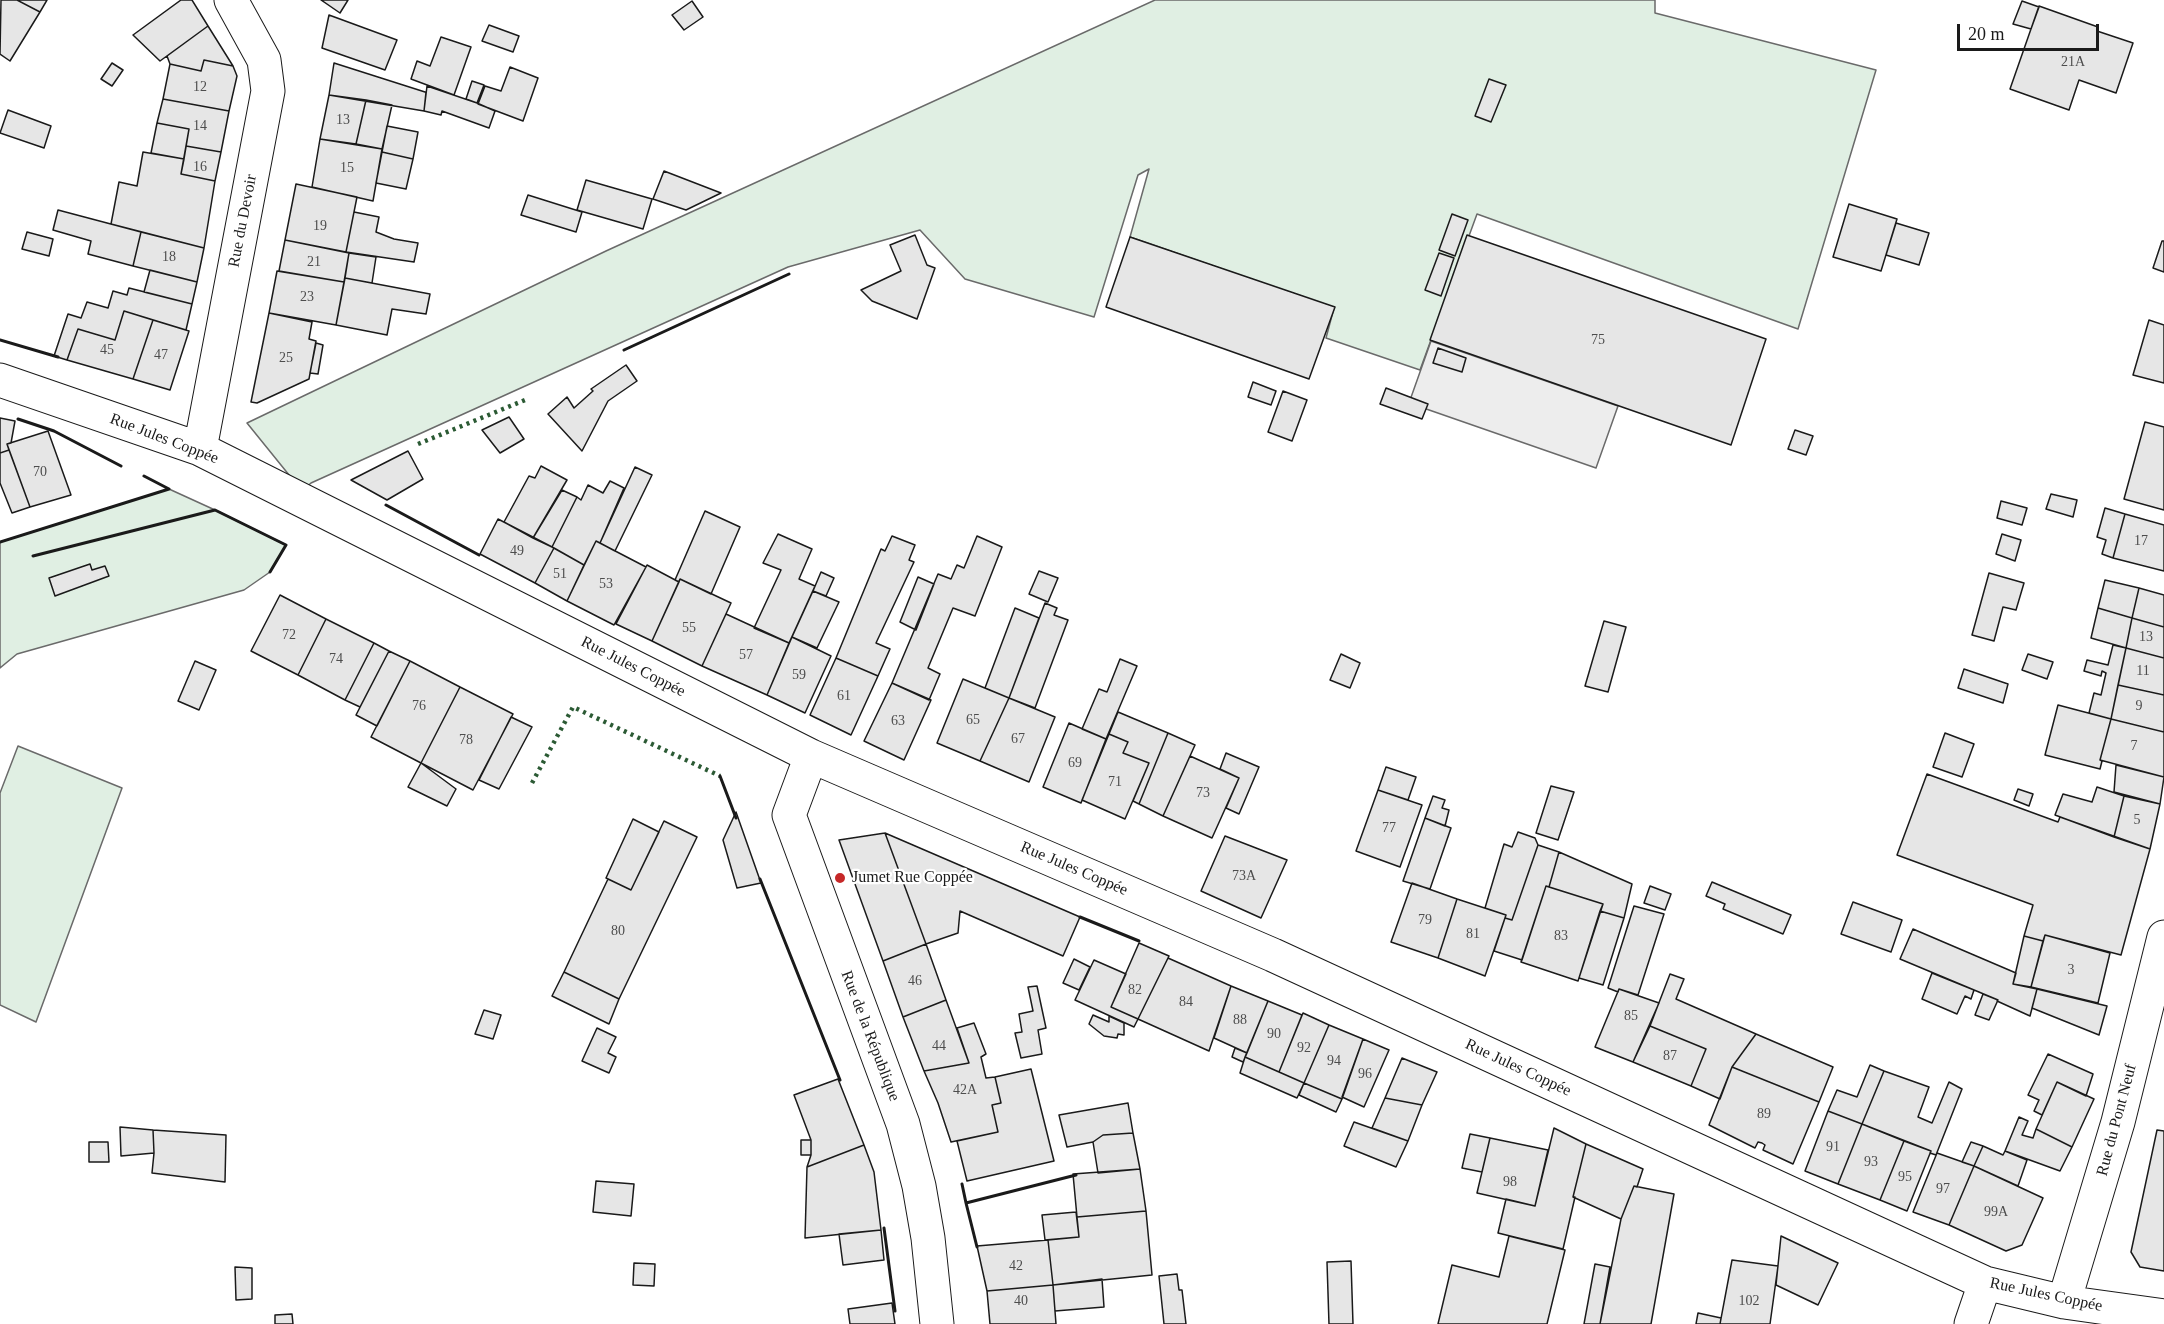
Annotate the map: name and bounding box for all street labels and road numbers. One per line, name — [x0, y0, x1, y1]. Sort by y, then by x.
street label: Rue du Devoir — [225, 173, 261, 269]
street label: Rue Jules Coppée — [107, 409, 221, 469]
street label: Rue Jules Coppée — [578, 632, 688, 702]
street label: Rue Jules Coppée — [1017, 838, 1131, 900]
street label: Rue de la République — [836, 968, 904, 1104]
street label: Rue Jules Coppée — [1462, 1035, 1574, 1101]
street label: Rue du Pont Neuf — [2093, 1062, 2141, 1178]
street label: Rue Jules Coppée — [1988, 1274, 2104, 1316]

